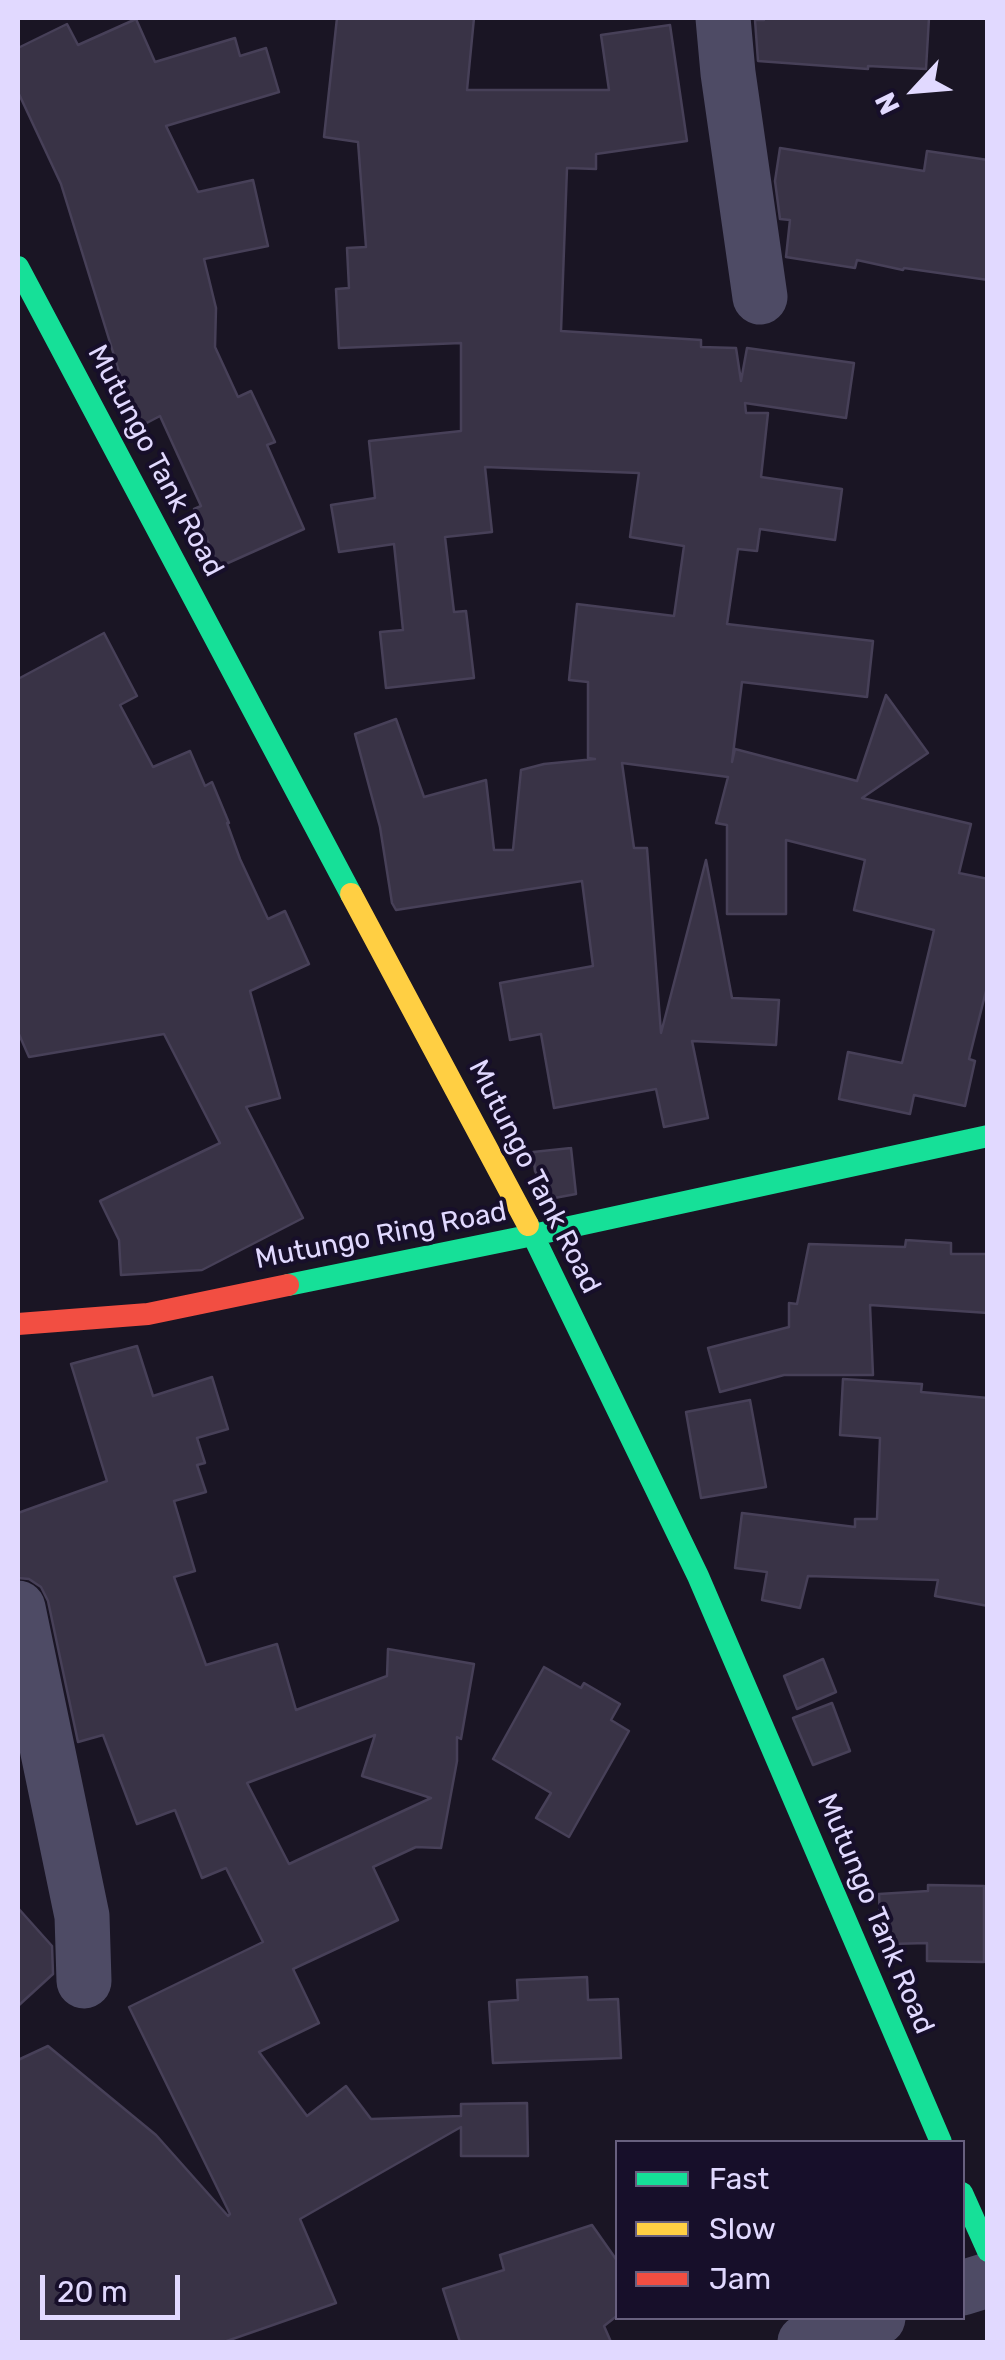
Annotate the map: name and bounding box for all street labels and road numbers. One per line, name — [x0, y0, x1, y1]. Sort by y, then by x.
street label: Mutungo Tank Road — [80, 340, 230, 582]
street label: Mutungo Tank Road — [461, 1055, 607, 1299]
street label: Mutungo Ring Road — [252, 1195, 510, 1277]
street label: Mutungo Tank Road — [809, 1789, 941, 2039]

